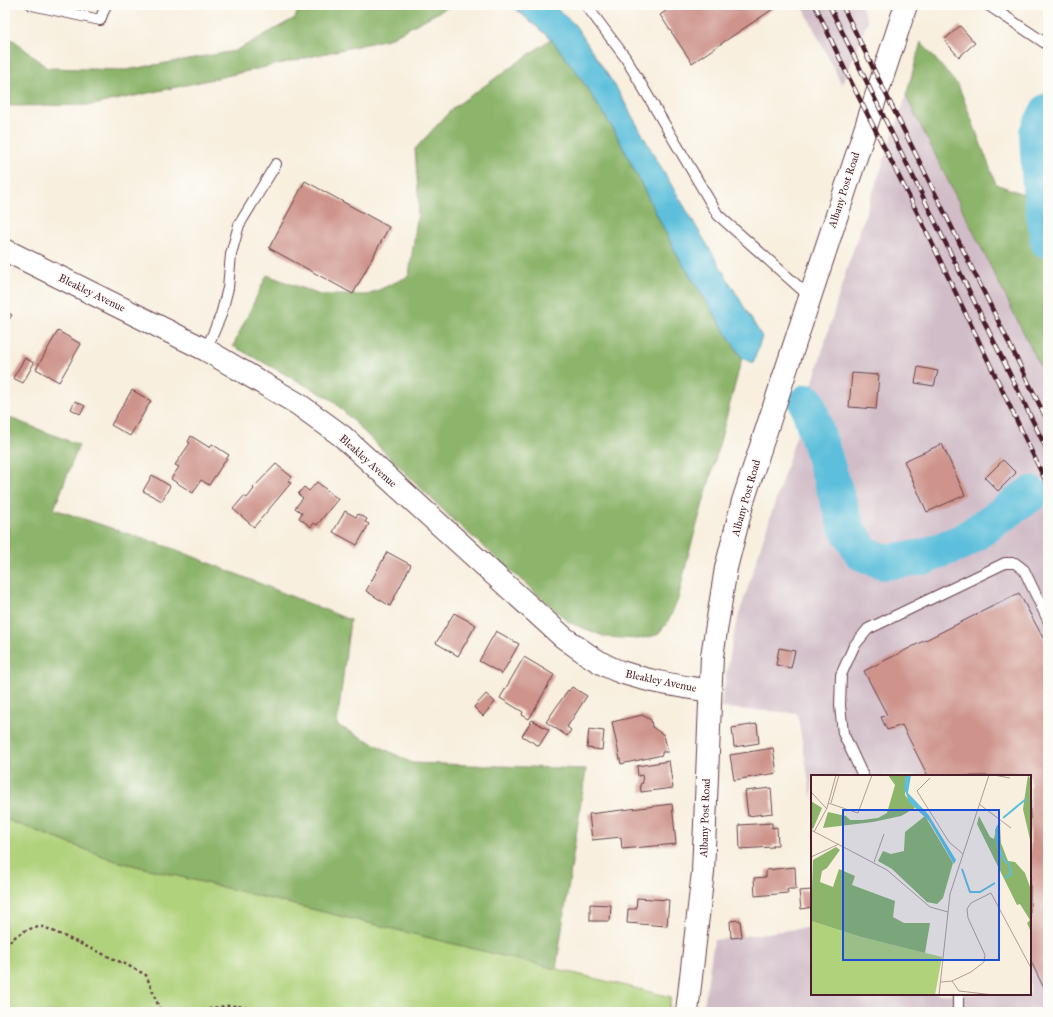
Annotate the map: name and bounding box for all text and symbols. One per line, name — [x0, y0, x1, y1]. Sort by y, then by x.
street label: Albany Post Road — [825, 150, 863, 231]
street label: Bleakley Avenue — [57, 271, 128, 315]
street label: Bleakley Avenue — [337, 432, 400, 490]
street label: Albany Post Road — [729, 458, 763, 539]
street label: Bleakley Avenue — [624, 667, 698, 695]
inset map — [811, 775, 1031, 995]
street label: Albany Post Road — [697, 778, 713, 859]

